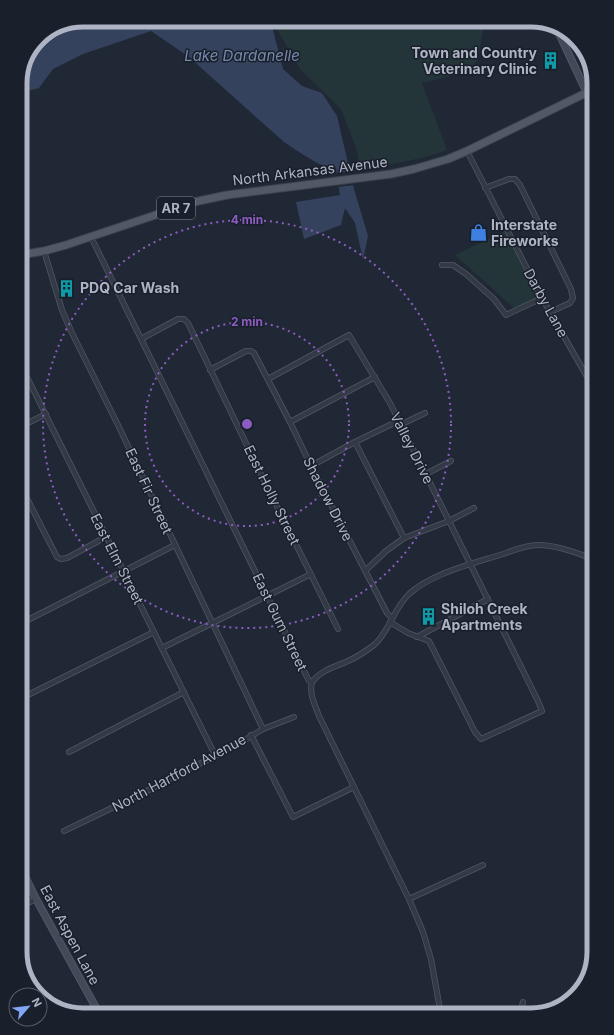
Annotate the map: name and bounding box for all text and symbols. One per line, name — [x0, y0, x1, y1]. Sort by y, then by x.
place label: Town and Country Veterinary Clinic — [412, 44, 538, 77]
water label: Lake Dardanelle — [184, 46, 300, 65]
building icon: Town and Country Veterinary Clinic — [540, 51, 560, 71]
street label: North Arkansas Avenue — [232, 153, 388, 188]
road number: AR 7 — [157, 197, 195, 219]
text: 4 min — [231, 212, 263, 227]
place label: Interstate Fireworks — [491, 216, 559, 249]
shop icon: Interstate Fireworks — [468, 223, 488, 243]
street label: Darby Lane — [521, 265, 572, 340]
building icon: PDQ Car Wash — [57, 278, 77, 298]
place label: PDQ Car Wash — [80, 279, 179, 296]
text: 2 min — [231, 314, 263, 329]
street label: Valley Drive — [387, 409, 438, 486]
centre of rings — [240, 417, 254, 431]
street label: East Holly Street — [241, 442, 304, 548]
street label: East Fir Street — [122, 445, 177, 537]
street label: Shadow Drive — [300, 454, 357, 544]
street label: East Elm Street — [87, 510, 148, 607]
street label: East Gum Street — [249, 570, 312, 674]
place label: Shiloh Creek Apartments — [441, 600, 528, 633]
building icon: Shiloh Creek Apartments — [418, 607, 438, 627]
street label: North Hartford Avenue — [109, 730, 249, 815]
street label: East Aspen Lane — [37, 882, 104, 987]
north arrow — [8, 987, 48, 1027]
text: N — [29, 995, 45, 1009]

